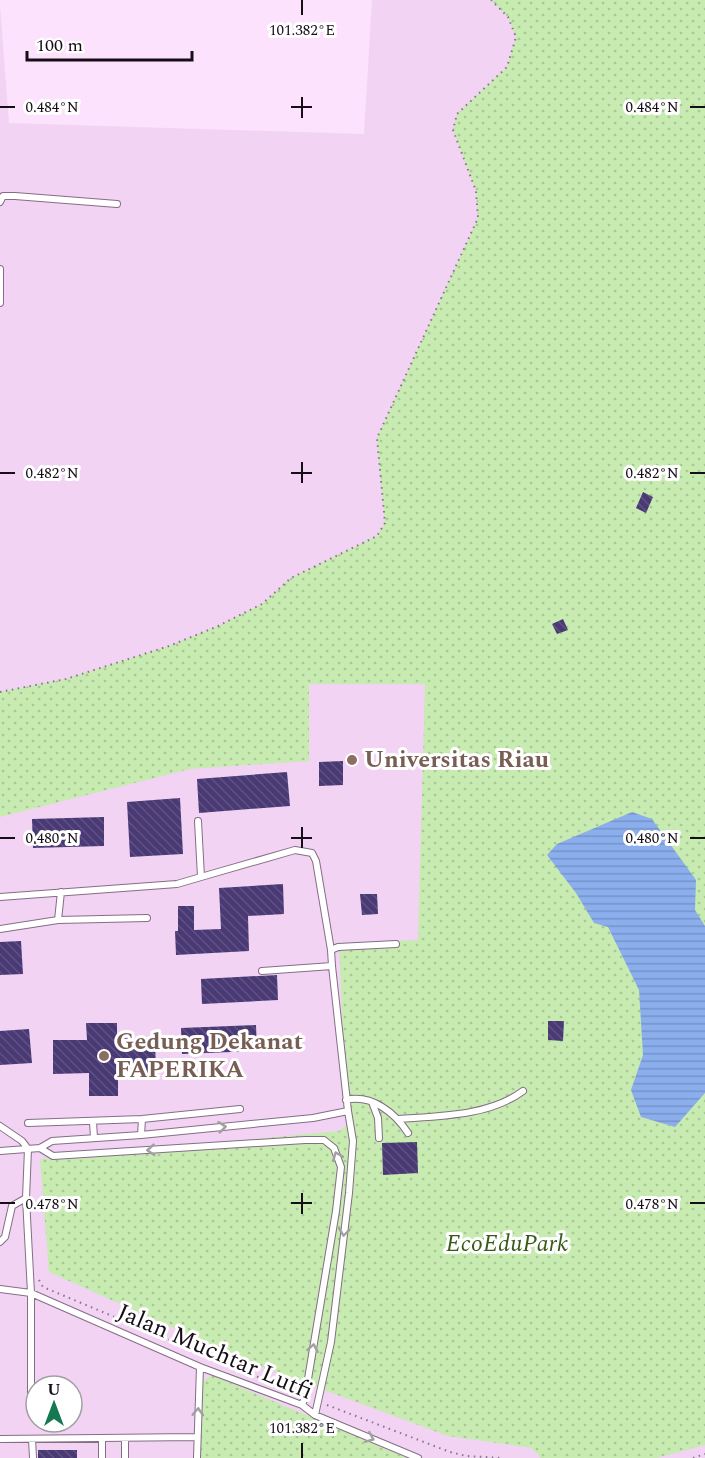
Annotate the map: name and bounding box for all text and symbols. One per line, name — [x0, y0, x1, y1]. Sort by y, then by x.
text: 101.382°E — [269, 19, 335, 42]
scale bar — [27, 24, 192, 62]
text: 100 m — [36, 32, 83, 59]
text: 0.484°N — [25, 96, 79, 119]
text: 0.484°N — [625, 96, 679, 119]
text: 0.482°N — [25, 462, 79, 485]
text: 0.482°N — [625, 462, 679, 485]
place label: Universitas Riau — [364, 742, 549, 778]
marker: Universitas Riau — [345, 753, 359, 767]
text: 0.480°N — [25, 827, 79, 850]
text: 0.480°N — [625, 827, 679, 850]
place label: Gedung Dekanat FAPERIKA — [116, 1024, 303, 1088]
marker: Gedung Dekanat FAPERIKA — [97, 1049, 111, 1063]
one-way arrow — [217, 1121, 226, 1134]
one-way arrow — [146, 1144, 155, 1157]
one-way arrow — [332, 1152, 344, 1163]
text: 0.478°N — [25, 1193, 79, 1216]
text: 0.478°N — [625, 1193, 679, 1216]
park label: EcoEduPark — [446, 1226, 568, 1262]
one-way arrow — [338, 1227, 351, 1236]
street label: Jalan Muchtar Lutfi — [112, 1294, 318, 1410]
one-way arrow — [307, 1343, 319, 1353]
north arrow — [24, 1374, 84, 1434]
text: U — [47, 1378, 61, 1402]
one-way arrow — [192, 1408, 205, 1417]
text: 101.382°E — [269, 1417, 335, 1440]
one-way arrow — [364, 1431, 375, 1443]

